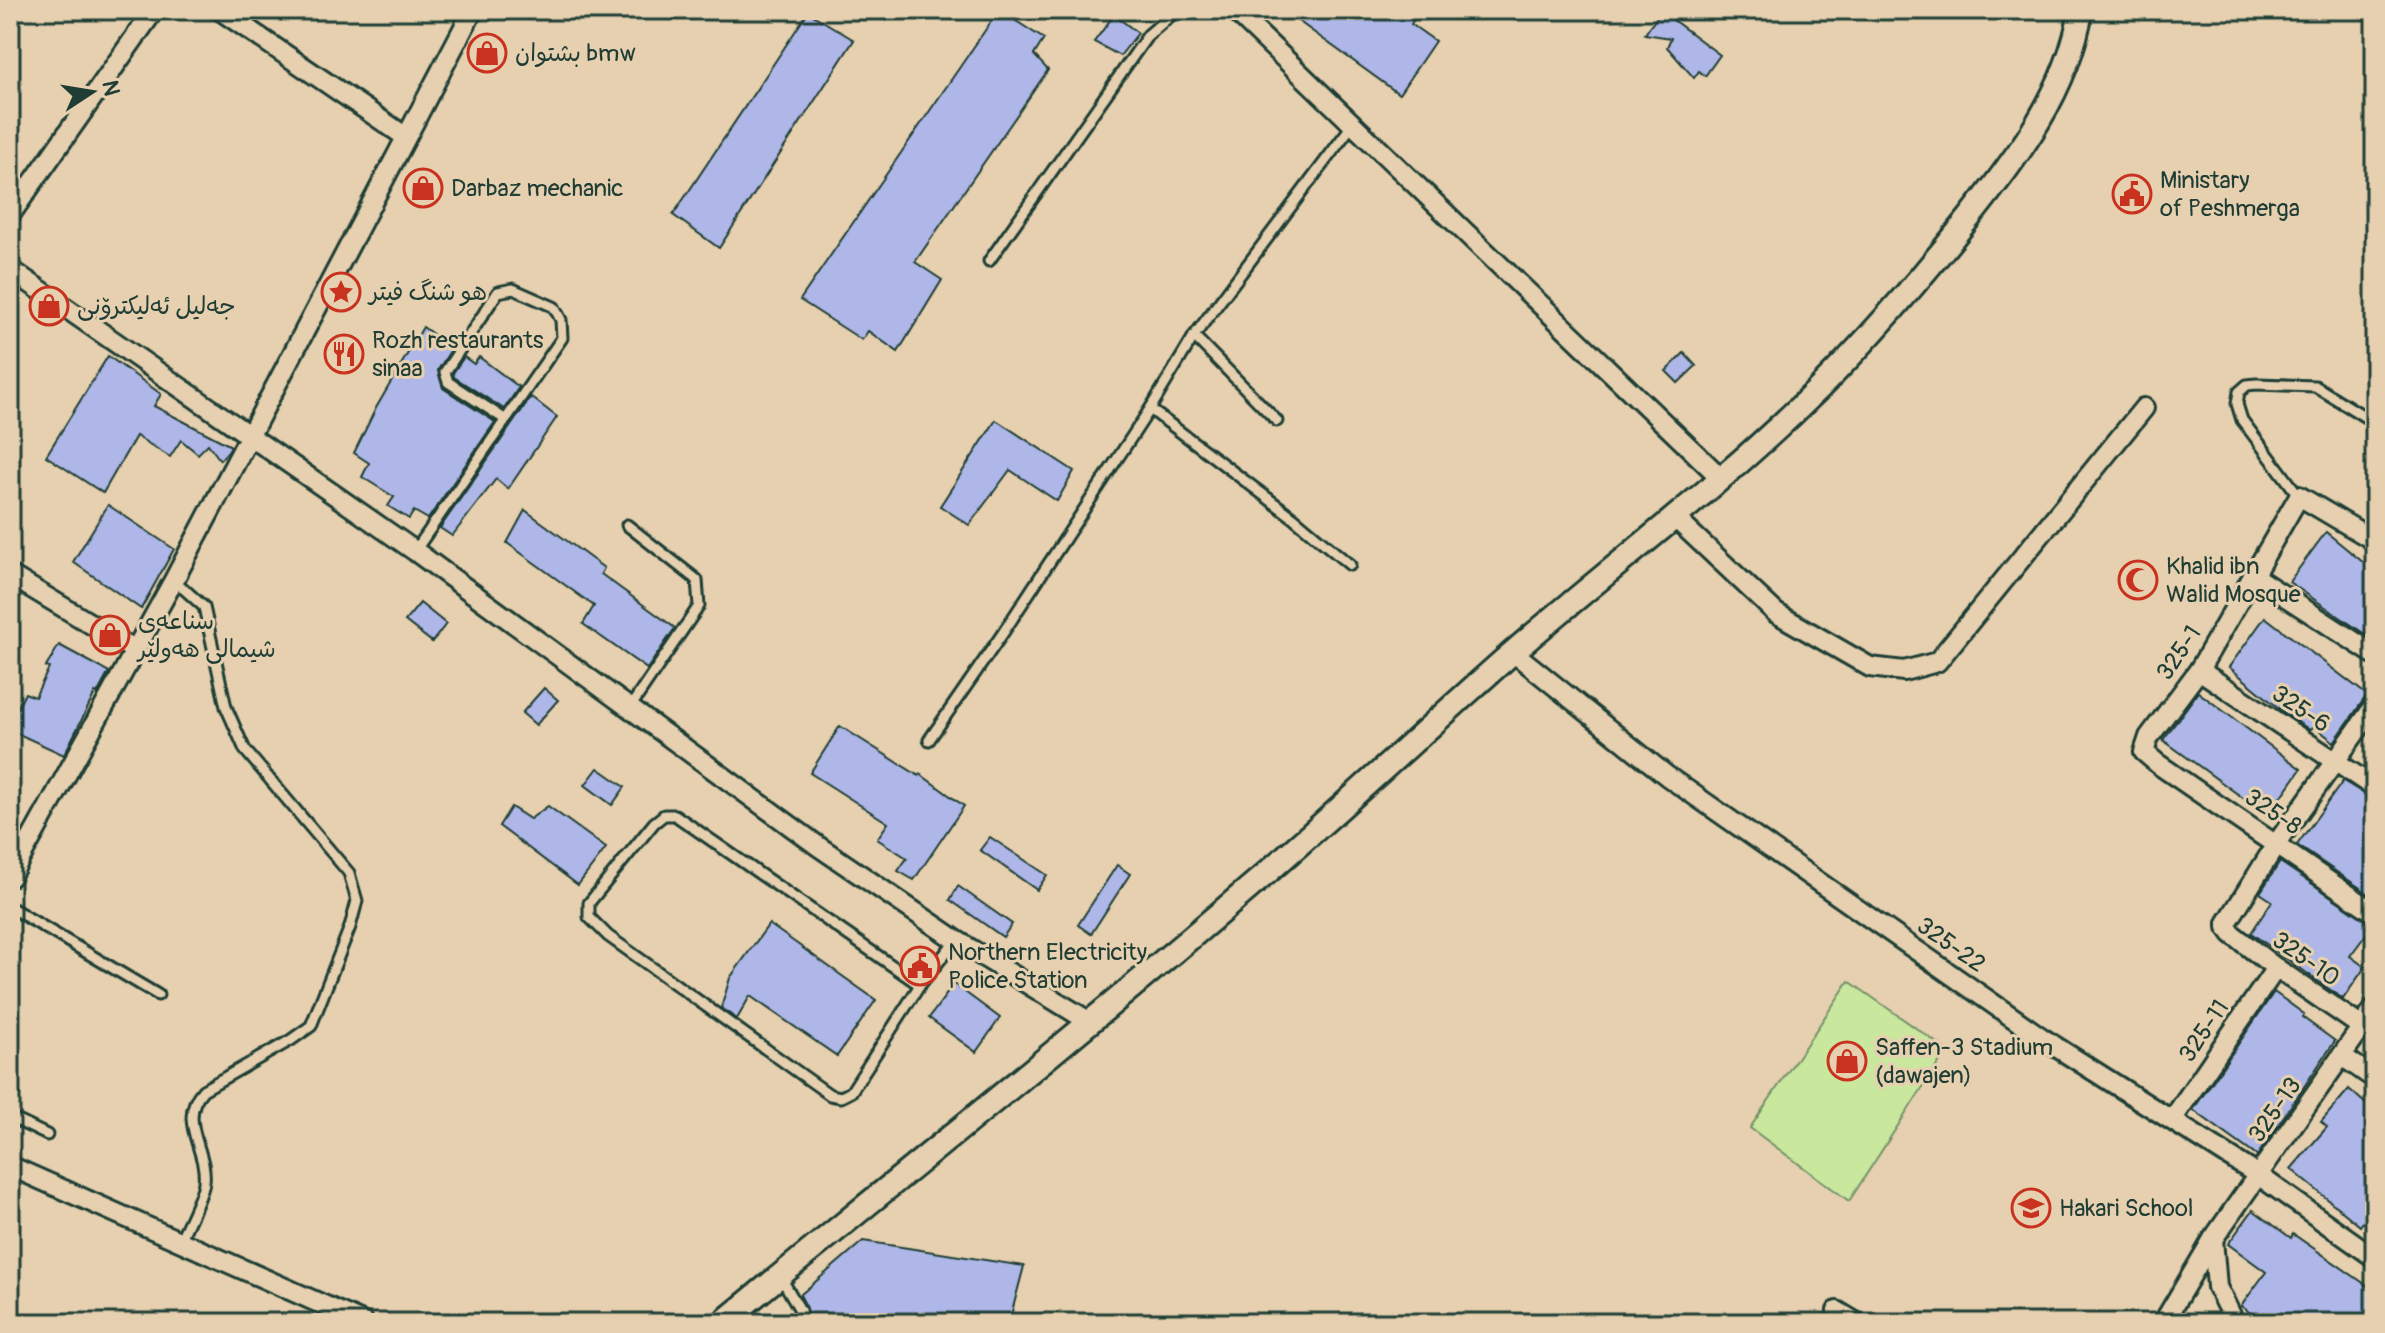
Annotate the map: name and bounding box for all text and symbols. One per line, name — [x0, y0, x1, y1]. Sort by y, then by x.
shop icon: بشتوان bmw — [466, 32, 508, 74]
place label: بشتوان bmw — [515, 39, 636, 68]
north arrow — [52, 52, 132, 132]
text: N — [95, 78, 126, 98]
place label: Ministary of Peshmerga — [2160, 166, 2300, 223]
shop icon: Darbaz mechanic — [402, 167, 444, 209]
public building icon: Ministary of Peshmerga — [2111, 173, 2153, 215]
place label: Darbaz mechanic — [451, 174, 624, 203]
place icon: هو شنگ فيتر — [320, 271, 362, 313]
place label: هو شنگ فيتر — [367, 278, 487, 307]
shop icon: جەلیل ئەلیکترۆنی — [28, 285, 70, 327]
place label: جەلیل ئەلیکترۆنی — [77, 292, 236, 321]
place label: Rozh restaurants sinaa — [372, 326, 544, 383]
restaurant icon: Rozh restaurants sinaa — [323, 333, 365, 375]
place label: Khalid ibn Walid Mosque — [2166, 552, 2301, 609]
mosque icon: Khalid ibn Walid Mosque — [2117, 559, 2159, 601]
place label: سناعەی شیمالی هەولێر — [136, 607, 276, 664]
shop icon: سناعەی شیمالی هەولێر — [89, 614, 131, 656]
street label: 325-1 — [2150, 620, 2208, 686]
street label: 325-6 — [2266, 679, 2336, 739]
street label: 325-8 — [2239, 783, 2307, 841]
street label: 325-22 — [1911, 911, 1991, 979]
street label: 325-10 — [2267, 925, 2345, 993]
place label: Northern Electricity Police Station — [948, 938, 1147, 995]
public building icon: Northern Electricity Police Station — [899, 945, 941, 987]
street label: 325-11 — [2173, 994, 2235, 1068]
place label: Saffen-3 Stadium (dawajen) — [1875, 1033, 2053, 1090]
shop icon: Saffen-3 Stadium (dawajen) — [1826, 1040, 1868, 1082]
street label: 325-13 — [2242, 1072, 2308, 1148]
school or university icon: Hakari School — [2010, 1187, 2052, 1229]
place label: Hakari School — [2059, 1194, 2194, 1223]

